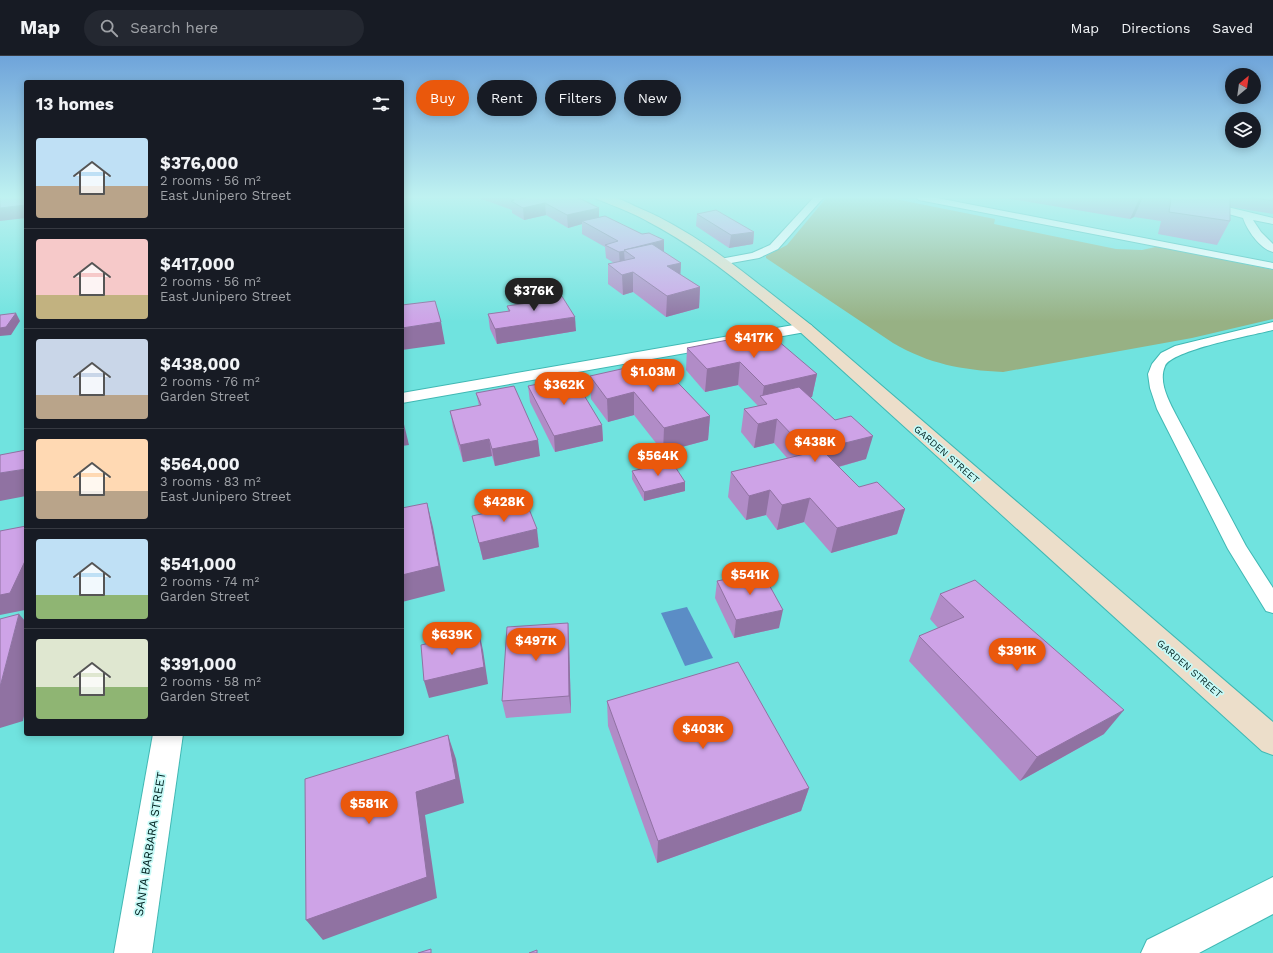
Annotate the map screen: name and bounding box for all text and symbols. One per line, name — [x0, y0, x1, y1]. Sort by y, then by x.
search box — [84, 10, 364, 46]
text: Map — [20, 16, 60, 39]
icon: search — [98, 17, 120, 39]
text: Search here — [130, 19, 218, 37]
text: Map — [1071, 20, 1099, 36]
text: Directions — [1121, 20, 1190, 36]
text: Saved — [1212, 20, 1253, 36]
north arrow — [1225, 68, 1261, 104]
map controls — [1225, 68, 1261, 148]
chip: Buy — [416, 80, 469, 116]
chip: Rent — [477, 80, 537, 116]
chip: Filters — [545, 80, 616, 116]
chip: New — [624, 80, 681, 116]
icon: filters — [370, 93, 392, 115]
text: 13 homes — [36, 94, 114, 114]
button: layers — [1225, 112, 1261, 148]
text: $376,000 — [160, 153, 238, 173]
icon: home — [68, 154, 116, 202]
text: 2 rooms · 56 m² — [160, 173, 261, 188]
text: East Junipero Street — [160, 188, 291, 203]
text: $417,000 — [160, 254, 235, 274]
icon: home — [68, 255, 116, 303]
text: 2 rooms · 56 m² — [160, 274, 261, 289]
pin: $376K — [506, 278, 562, 312]
text: $376K — [514, 283, 554, 298]
text: East Junipero Street — [160, 289, 291, 304]
pin: $417K — [726, 325, 782, 359]
text: $417K — [735, 330, 773, 345]
text: $438,000 — [160, 354, 240, 374]
icon: home — [68, 355, 116, 403]
pin: $1.03M — [620, 359, 686, 393]
text: $1.03M — [630, 364, 676, 379]
pin: $362K — [536, 372, 592, 406]
text: 2 rooms · 76 m² — [160, 374, 260, 389]
text: $362K — [544, 377, 584, 392]
text: Garden Street — [160, 389, 249, 404]
street label: GARDEN STREET — [912, 423, 981, 486]
pin: $438K — [787, 429, 843, 463]
text: $438K — [794, 434, 836, 449]
pin: $564K — [630, 443, 686, 477]
text: $564K — [637, 448, 679, 463]
text: $564,000 — [160, 454, 240, 474]
icon: home — [68, 455, 116, 503]
text: 3 rooms · 83 m² — [160, 474, 261, 489]
text: East Junipero Street — [160, 489, 291, 504]
pin: $428K — [476, 489, 532, 523]
text: $428K — [483, 494, 525, 509]
text: $541,000 — [160, 554, 236, 574]
icon: home — [68, 555, 116, 603]
pin: $541K — [722, 562, 778, 596]
text: $541K — [731, 567, 769, 582]
text: 2 rooms · 74 m² — [160, 574, 259, 589]
text: Garden Street — [160, 589, 249, 604]
pin: $639K — [424, 622, 480, 656]
text: $639K — [431, 627, 473, 642]
pin: $497K — [508, 628, 564, 662]
text: $497K — [515, 633, 557, 648]
street label: GARDEN STREET — [1155, 637, 1224, 700]
pin: $391K — [989, 638, 1045, 672]
text: $391K — [998, 643, 1036, 658]
text: $391,000 — [160, 654, 236, 674]
icon: home — [68, 655, 116, 703]
text: 2 rooms · 58 m² — [160, 674, 261, 689]
text: Garden Street — [160, 689, 249, 704]
pin: $403K — [675, 716, 731, 750]
text: $403K — [682, 721, 724, 736]
street label: SANTA BARBARA STREET — [132, 771, 168, 917]
pin: $581K — [341, 791, 397, 825]
text: $581K — [350, 796, 388, 811]

